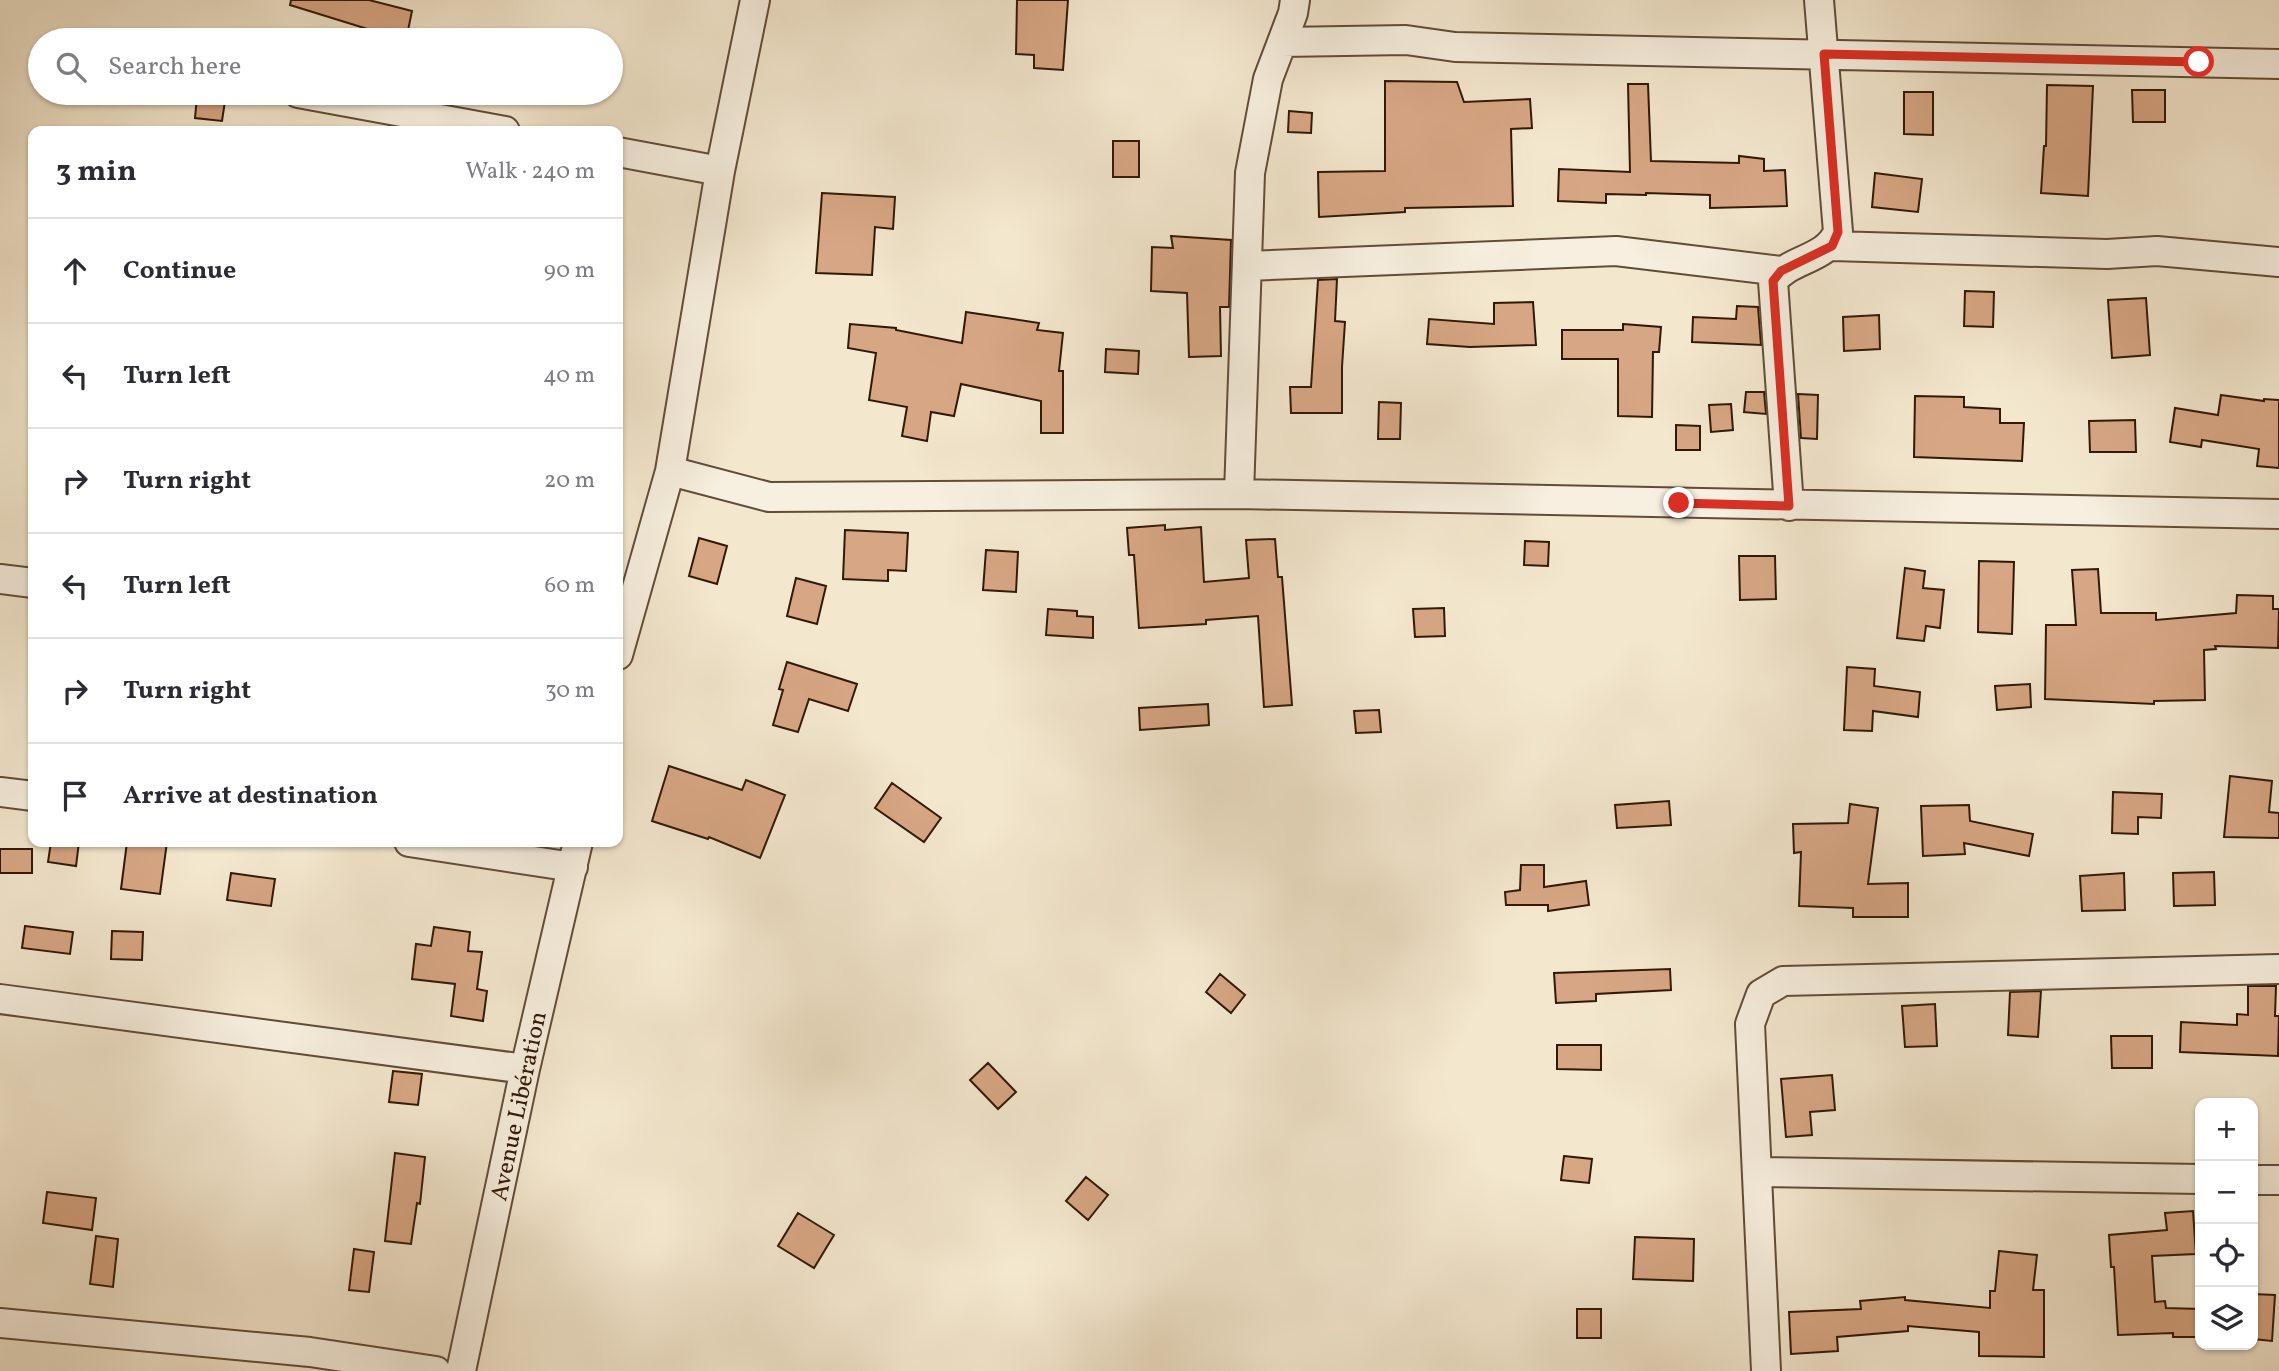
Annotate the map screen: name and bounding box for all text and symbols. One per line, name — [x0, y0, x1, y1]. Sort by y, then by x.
search box — [28, 28, 623, 105]
route start — [2183, 46, 2214, 77]
icon: search — [52, 48, 90, 86]
text: Search here — [108, 49, 241, 85]
text: 3 min — [56, 151, 137, 193]
text: Walk · 240 m — [465, 156, 595, 188]
icon: ahead — [56, 252, 94, 290]
text: Continue — [123, 253, 236, 289]
text: 90 m — [544, 255, 595, 287]
icon: left — [56, 357, 94, 395]
text: Turn left — [123, 358, 231, 394]
text: 40 m — [543, 360, 595, 392]
icon: right — [56, 462, 94, 500]
text: Turn right — [123, 463, 251, 499]
text: 20 m — [544, 465, 595, 497]
route end — [1663, 487, 1694, 518]
icon: left — [56, 567, 94, 605]
text: Turn left — [123, 568, 231, 604]
text: 60 m — [545, 570, 595, 602]
icon: right — [56, 672, 94, 710]
text: Turn right — [123, 673, 251, 709]
text: 30 m — [545, 675, 595, 707]
icon: arrive — [56, 777, 94, 815]
text: Arrive at destination — [123, 778, 378, 814]
street label: Avenue Libération — [483, 1009, 557, 1204]
map controls — [2195, 1098, 2258, 1350]
button: + — [2195, 1098, 2258, 1161]
button: − — [2195, 1161, 2258, 1224]
button: locate — [2195, 1224, 2258, 1287]
button: layers — [2195, 1287, 2258, 1350]

